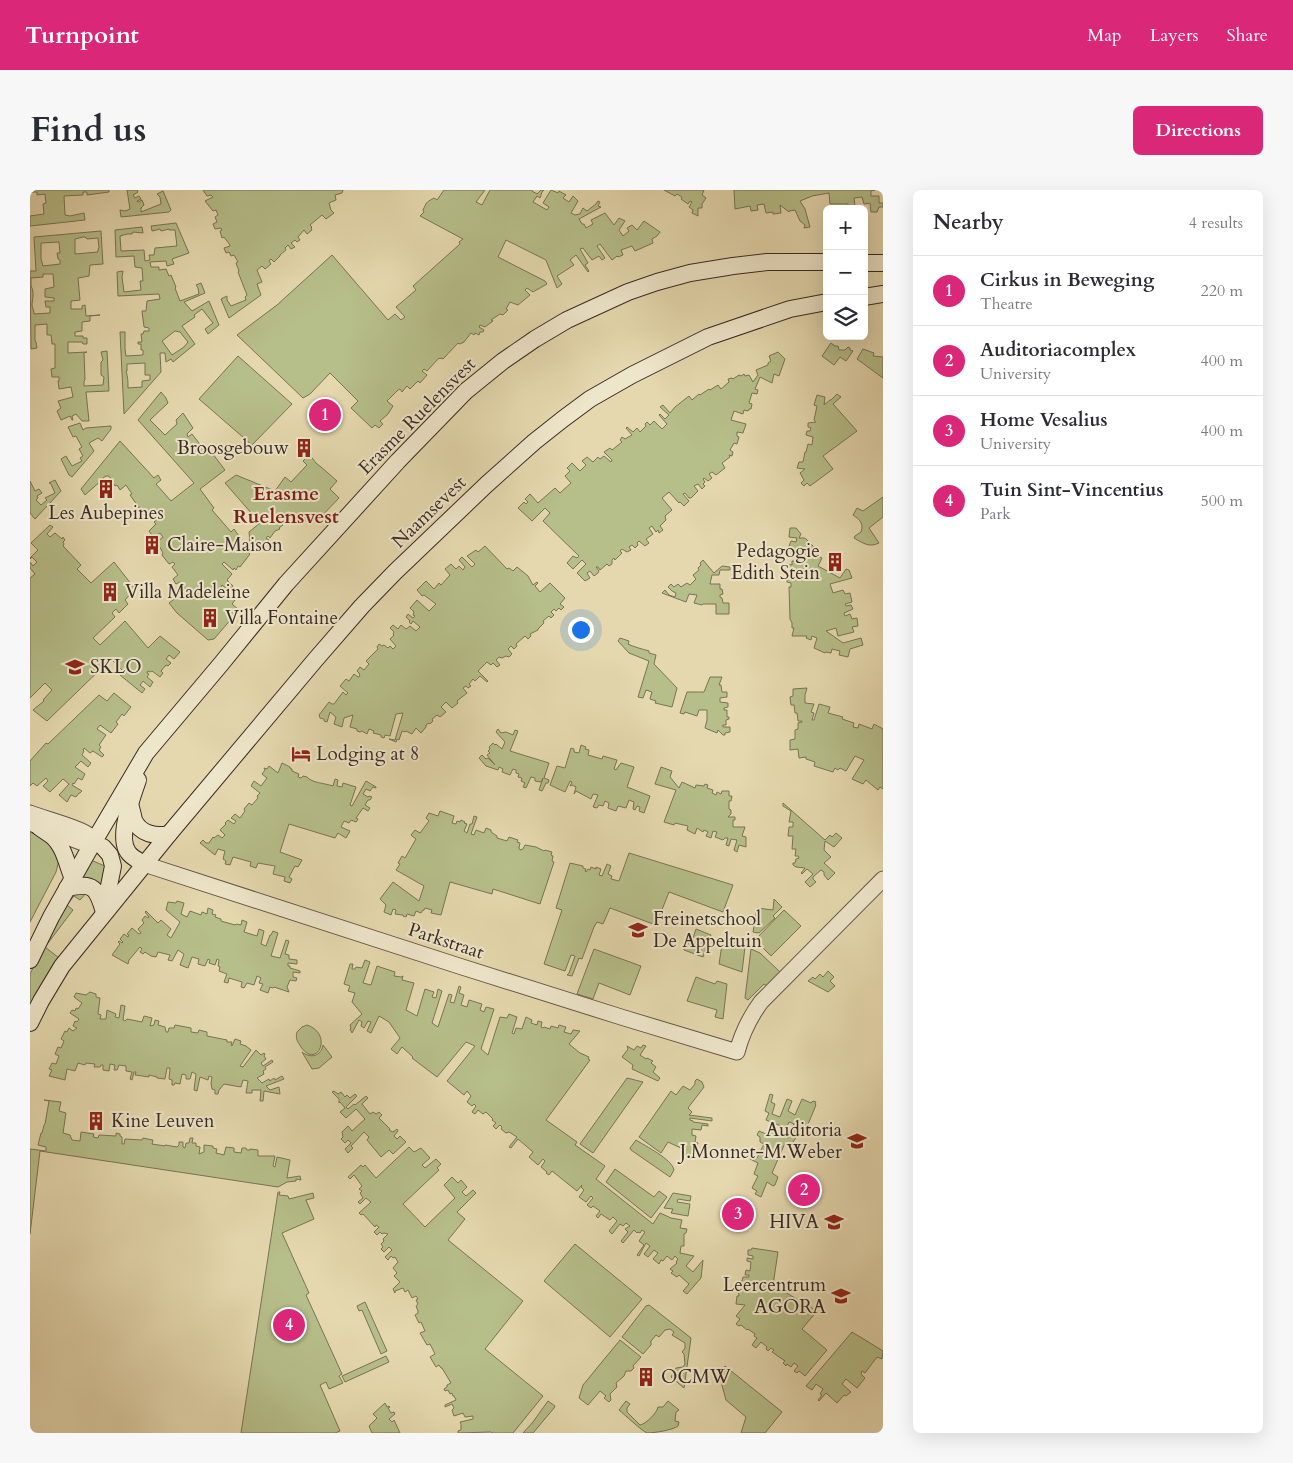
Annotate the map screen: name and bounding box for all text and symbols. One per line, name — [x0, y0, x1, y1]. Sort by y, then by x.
text: Turnpoint — [25, 19, 139, 52]
text: Map — [1087, 23, 1122, 48]
text: Layers — [1150, 23, 1199, 48]
text: Share — [1227, 23, 1268, 48]
text: Find us — [30, 106, 146, 154]
button: Directions — [1133, 106, 1263, 155]
map controls — [823, 205, 868, 340]
button: + — [823, 205, 868, 250]
text: Nearby — [933, 208, 1004, 237]
text: 4 results — [1189, 212, 1243, 234]
button: − — [823, 250, 868, 295]
text: Cirkus in Beweging — [980, 267, 1154, 293]
text: 1 — [945, 280, 953, 302]
text: 220 m — [1201, 280, 1243, 302]
text: Theatre — [980, 293, 1033, 315]
button: layers — [823, 295, 868, 340]
text: Auditoriacomplex — [980, 337, 1136, 363]
text: 2 — [945, 350, 953, 372]
text: 400 m — [1201, 350, 1243, 372]
street label: Erasme Ruelensvest — [352, 351, 482, 481]
text: University — [980, 363, 1051, 385]
pin: 1 — [309, 396, 341, 434]
text: Home Vesalius — [980, 407, 1108, 433]
text: 3 — [945, 420, 953, 442]
text: 400 m — [1201, 420, 1243, 442]
text: University — [980, 433, 1051, 455]
place label: Broosgebouw — [177, 435, 289, 461]
building icon: Broosgebouw — [293, 437, 315, 459]
street label: Naamsevest — [386, 470, 472, 554]
text: Tuin Sint-Vincentius — [980, 477, 1164, 503]
building icon: Les Aubepines — [95, 478, 117, 500]
district label: Erasme Ruelensvest — [233, 480, 339, 530]
text: 4 — [945, 490, 953, 512]
text: 500 m — [1201, 490, 1243, 512]
place label: Les Aubepines — [48, 500, 164, 526]
text: Park — [980, 503, 1011, 525]
place label: Claire-Maison — [167, 532, 283, 558]
building icon: Claire-Maison — [141, 534, 163, 556]
place label: Pedagogie Edith Stein — [731, 538, 820, 586]
building icon: Pedagogie Edith Stein — [824, 551, 846, 573]
place label: Villa Madeleine — [125, 579, 250, 605]
building icon: Villa Madeleine — [99, 581, 121, 603]
place label: Villa Fontaine — [225, 605, 338, 631]
building icon: Villa Fontaine — [199, 607, 221, 629]
your location — [568, 617, 594, 643]
place label: SKLO — [90, 654, 142, 680]
school or university icon: SKLO — [64, 656, 86, 678]
place label: Lodging at 8 — [316, 741, 419, 767]
hotel icon: Lodging at 8 — [290, 743, 312, 765]
place label: Freinetschool De Appeltuin — [653, 906, 762, 954]
street label: Parkstraat — [405, 917, 487, 965]
school or university icon: Freinetschool De Appeltuin — [627, 919, 649, 941]
place label: Kine Leuven — [111, 1108, 215, 1134]
building icon: Kine Leuven — [85, 1110, 107, 1132]
place label: Auditoria J.Monnet-M.Weber — [677, 1117, 842, 1165]
school or university icon: Auditoria J.Monnet-M.Weber — [846, 1130, 868, 1152]
pin: 2 — [788, 1171, 820, 1209]
pin: 3 — [722, 1195, 754, 1233]
place label: HIVA — [769, 1209, 819, 1235]
school or university icon: HIVA — [823, 1211, 845, 1233]
place label: Leercentrum AGORA — [723, 1272, 827, 1320]
school or university icon: Leercentrum AGORA — [830, 1285, 852, 1307]
pin: 4 — [273, 1306, 305, 1344]
place label: OCMW — [661, 1364, 731, 1390]
building icon: OCMW — [635, 1366, 657, 1388]

